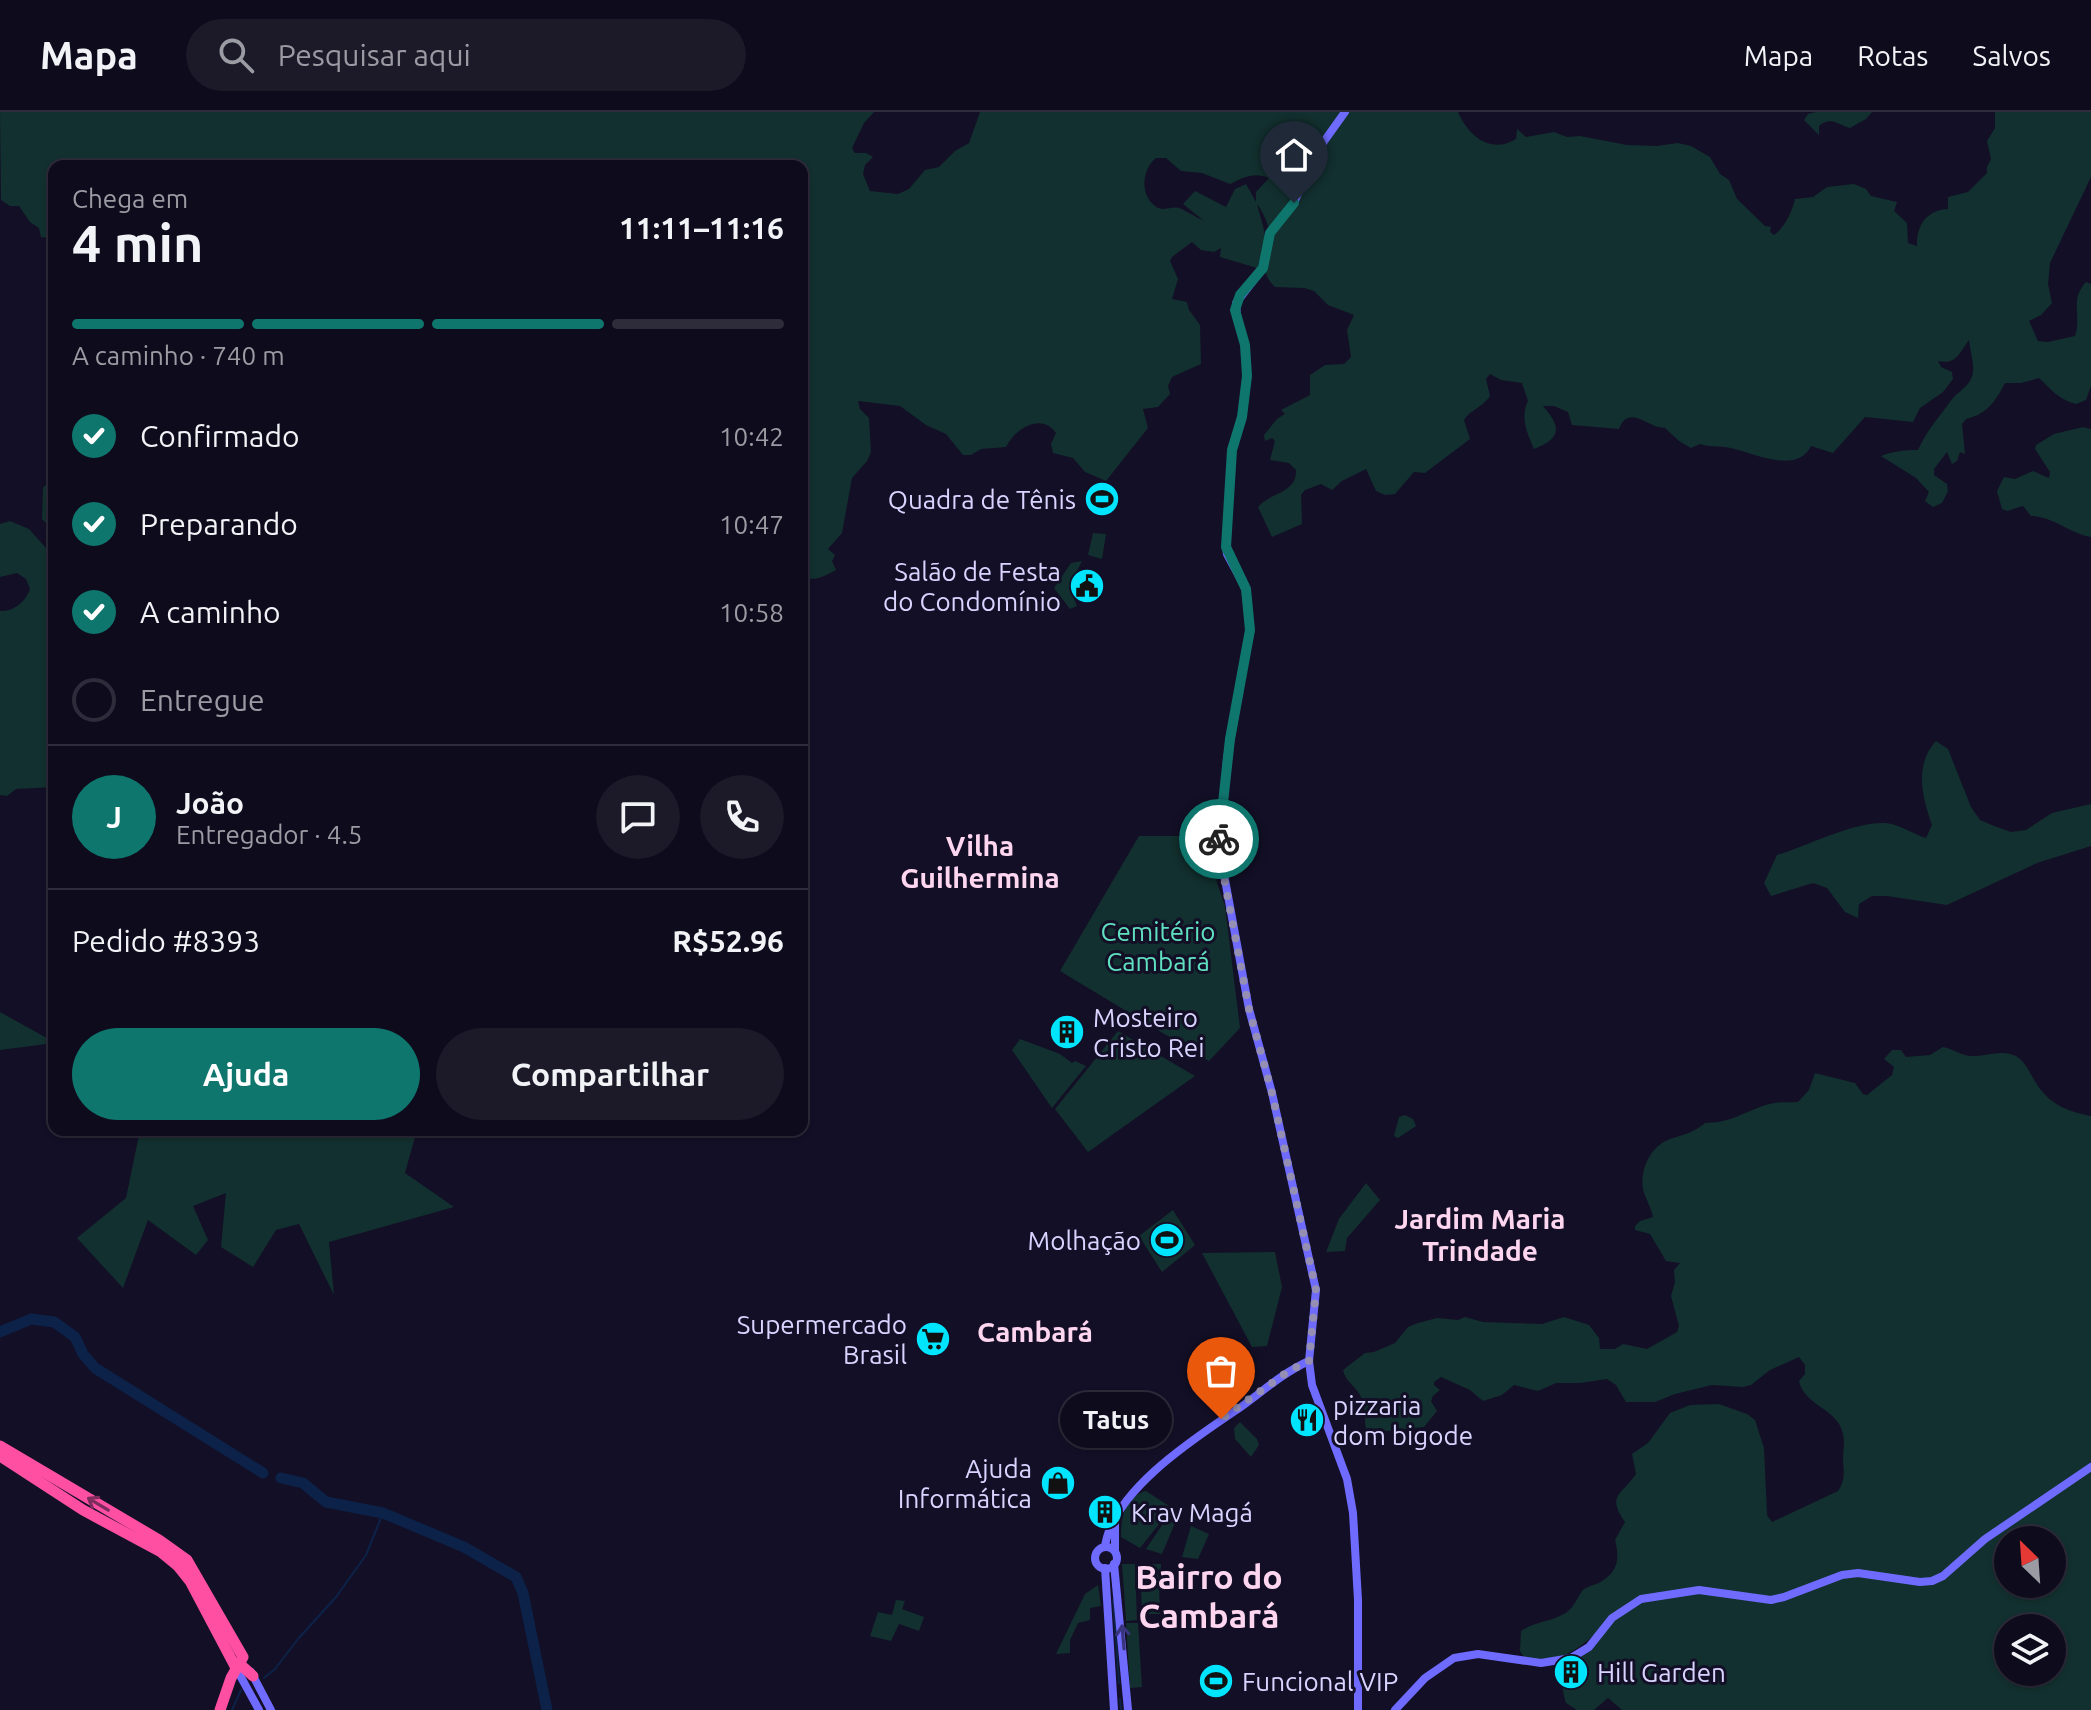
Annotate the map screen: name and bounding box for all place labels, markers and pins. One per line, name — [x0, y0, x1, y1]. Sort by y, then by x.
pin — [1260, 121, 1328, 203]
sports icon: Quadra de Tênis — [1083, 480, 1121, 518]
place label: Quadra de Tênis — [888, 485, 1076, 514]
place label: Salão de Festa do Condomínio — [883, 557, 1061, 616]
public building icon: Salão de Festa do Condomínio — [1068, 567, 1106, 605]
place label: Mosteiro Cristo Rei — [1093, 1003, 1205, 1062]
building icon: Mosteiro Cristo Rei — [1048, 1013, 1086, 1051]
sports icon: Molhação — [1148, 1221, 1186, 1259]
place label: Molhação — [1028, 1226, 1141, 1255]
place label: Supermercado Brasil — [737, 1310, 907, 1369]
supermarket icon: Supermercado Brasil — [914, 1320, 952, 1358]
pin — [1187, 1337, 1255, 1419]
callout: Tatus — [1061, 1391, 1173, 1447]
place label: pizzaria dom bigode — [1333, 1391, 1473, 1450]
restaurant icon: pizzaria dom bigode — [1288, 1401, 1326, 1439]
place label: Ajuda Informática — [898, 1454, 1032, 1513]
shop icon: Ajuda Informática — [1039, 1464, 1077, 1502]
building icon: Krav Magá — [1086, 1493, 1124, 1531]
place label: Krav Magá — [1131, 1498, 1253, 1527]
building icon: Hill Garden — [1552, 1653, 1590, 1691]
place label: Hill Garden — [1597, 1658, 1726, 1687]
sports icon: Funcional VIP — [1197, 1662, 1235, 1700]
place label: Funcional VIP — [1242, 1667, 1398, 1696]

